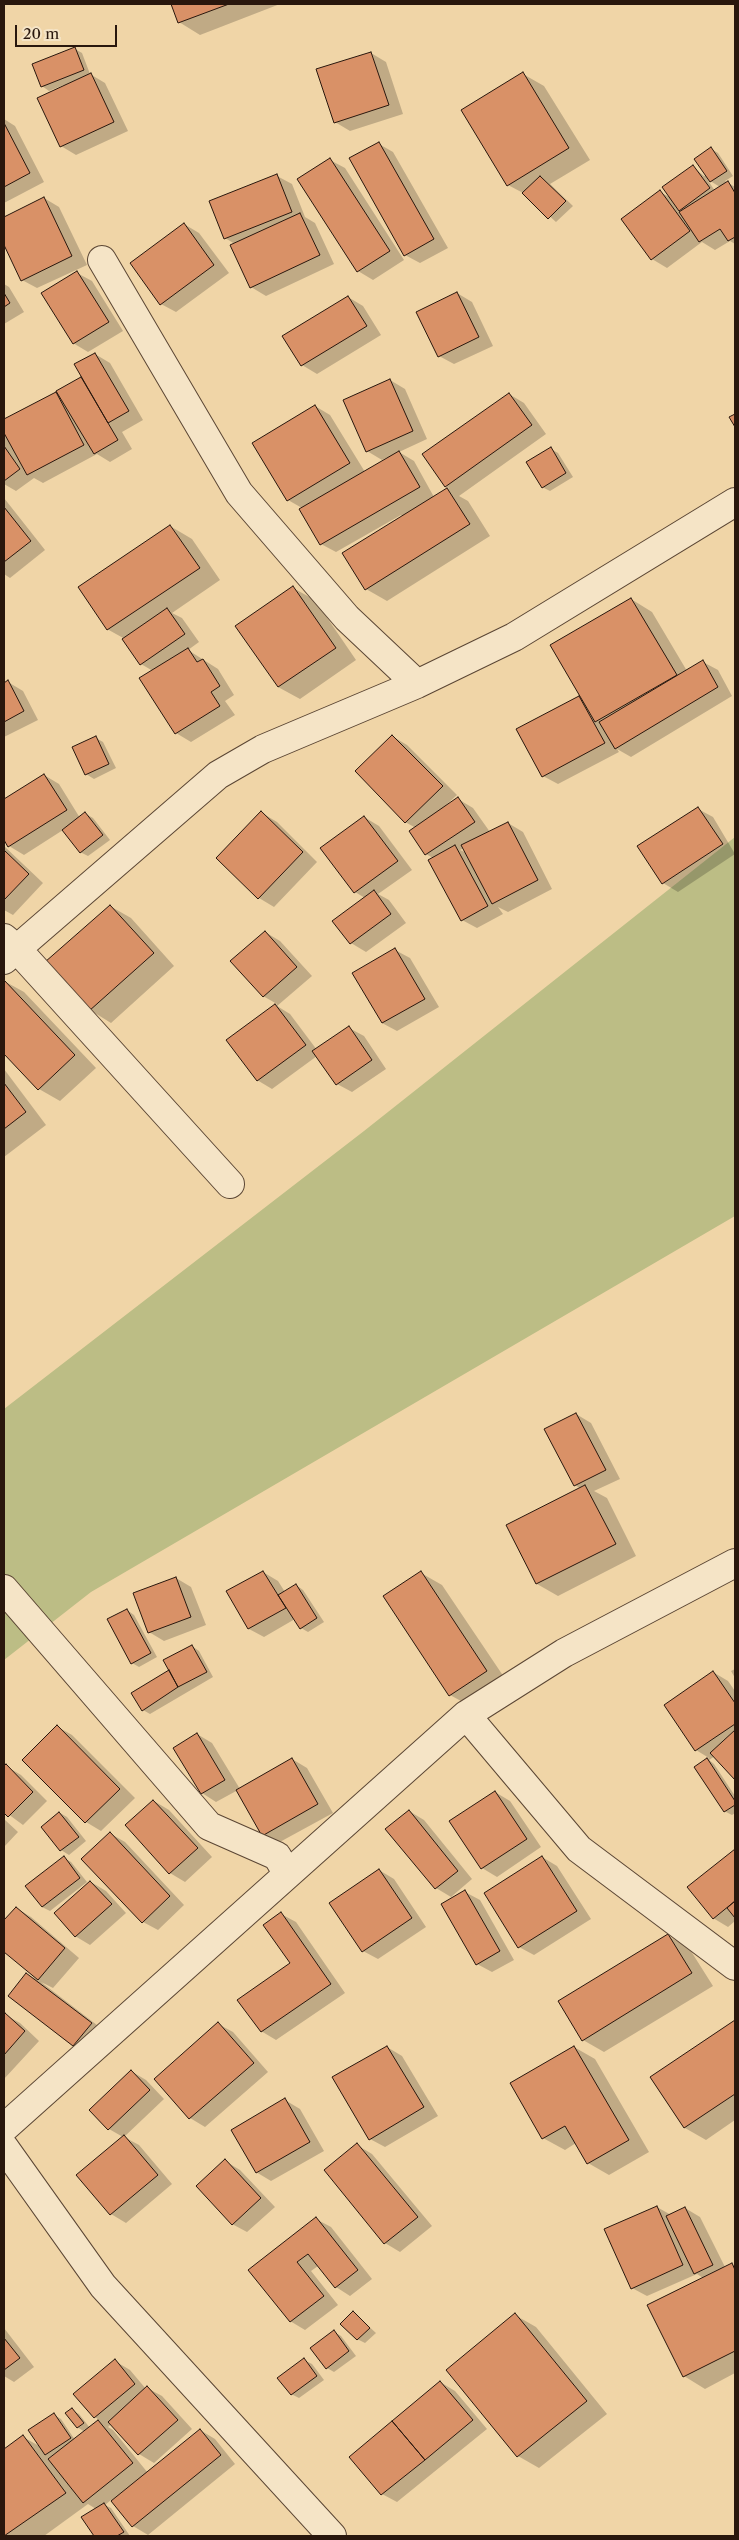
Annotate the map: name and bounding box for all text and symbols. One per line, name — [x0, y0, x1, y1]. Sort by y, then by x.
scale bar — [18, 15, 120, 47]
text: 20 m — [23, 24, 59, 43]

